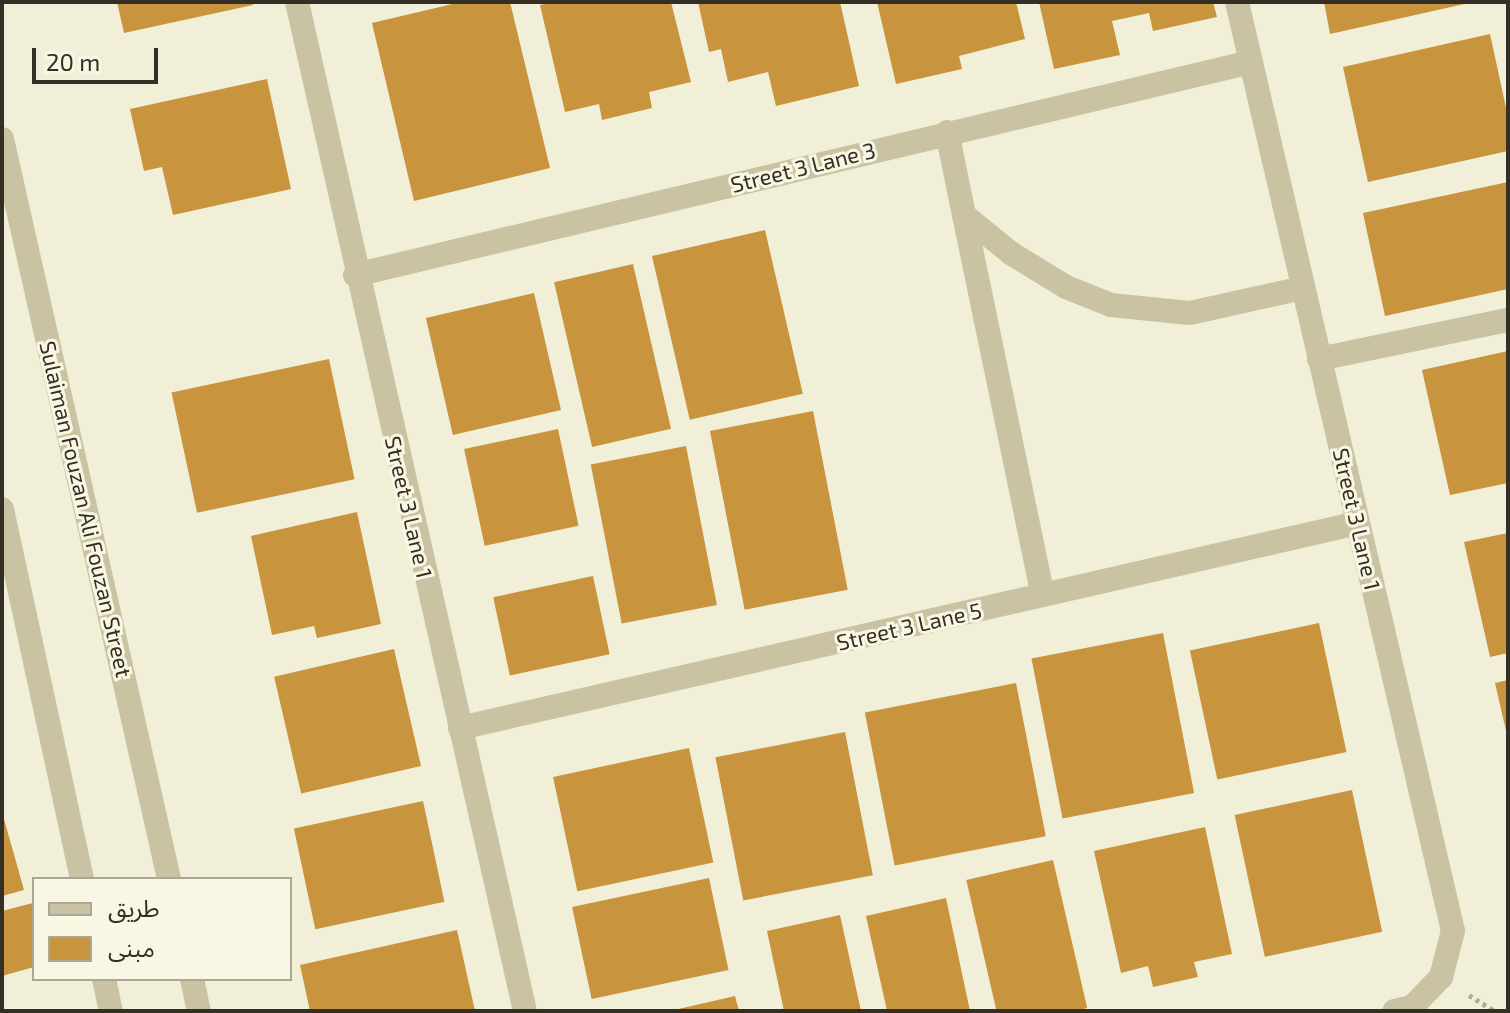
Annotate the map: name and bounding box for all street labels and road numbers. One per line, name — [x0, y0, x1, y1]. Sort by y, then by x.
street label: Street 3 Lane 3 — [728, 136, 878, 198]
street label: Sulaiman Fouzan Ali Fouzan Street — [34, 338, 138, 680]
street label: Street 3 Lane 1 — [380, 433, 438, 581]
street label: Street 3 Lane 1 — [1328, 445, 1386, 593]
street label: Street 3 Lane 5 — [834, 597, 984, 655]

